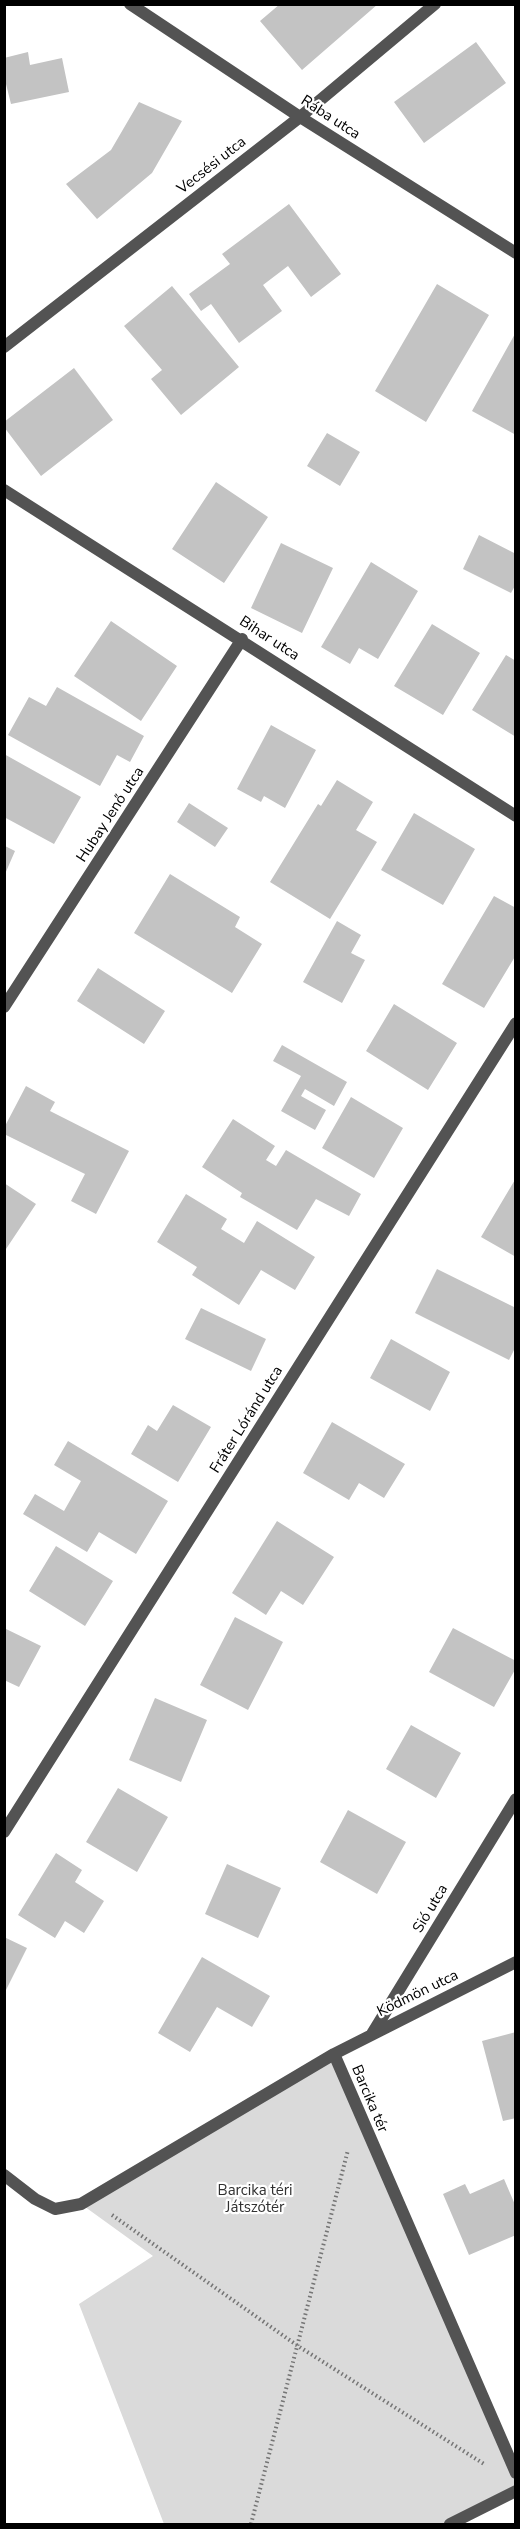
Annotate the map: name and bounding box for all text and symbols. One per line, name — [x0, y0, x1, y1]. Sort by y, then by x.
street label: Rába utca — [297, 92, 363, 144]
street label: Vecsési utca — [174, 133, 250, 199]
street label: Bihar utca — [236, 613, 302, 665]
street label: Hubay Jenő utca — [73, 764, 149, 866]
street label: Fráter Lóránd utca — [207, 1363, 287, 1477]
street label: Sió utca — [410, 1882, 452, 1936]
street label: Ködmön utca — [374, 1967, 462, 2021]
street label: Barcika tér — [347, 2063, 391, 2135]
park label: Barcika téri Játszótér — [217, 2182, 293, 2217]

